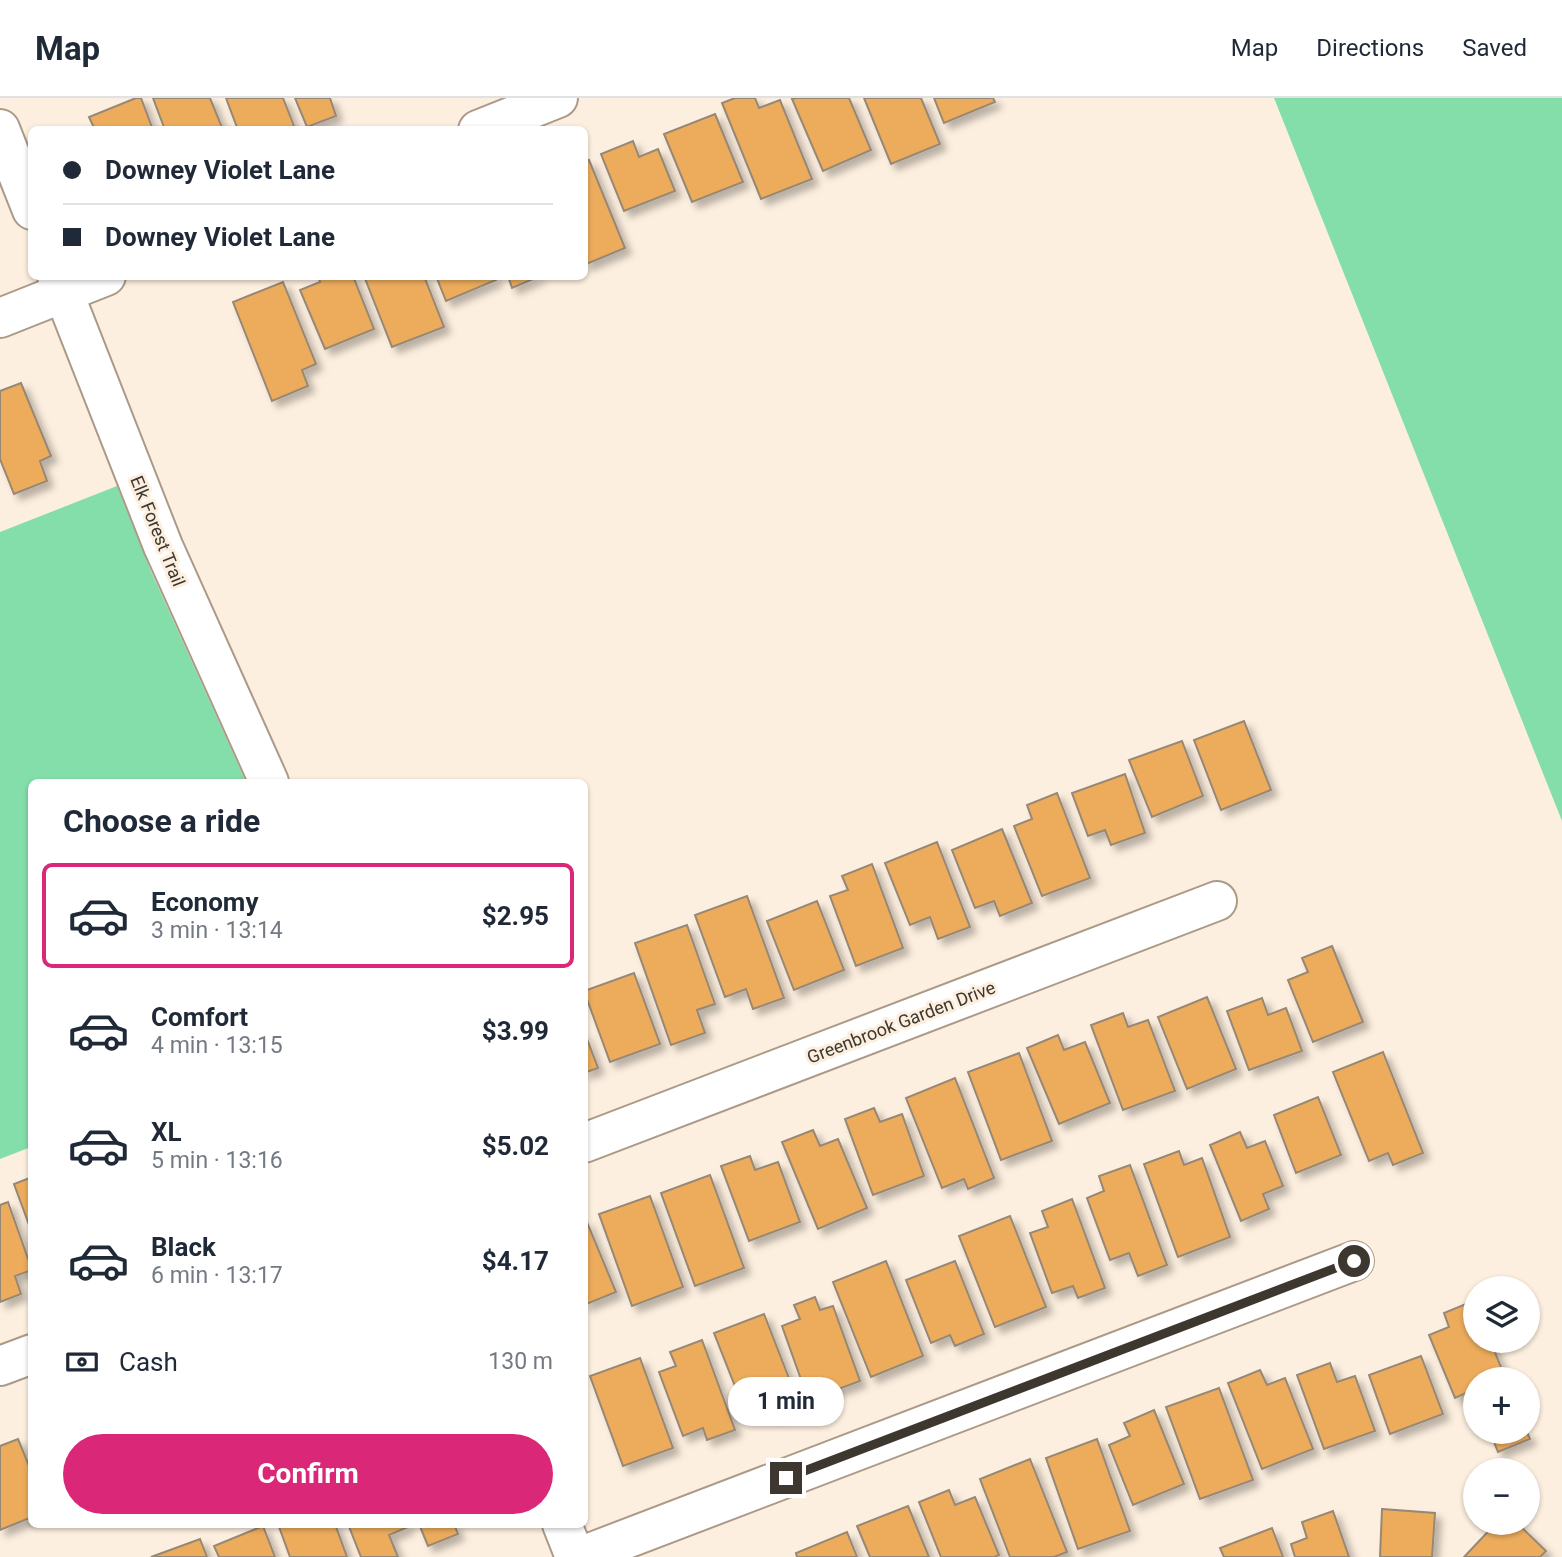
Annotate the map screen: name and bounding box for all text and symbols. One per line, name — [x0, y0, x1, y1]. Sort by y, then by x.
text: Map — [35, 29, 100, 68]
text: Map — [1231, 34, 1278, 62]
text: Directions — [1316, 34, 1424, 62]
text: Saved — [1462, 34, 1527, 62]
text: Downey Violet Lane — [105, 155, 335, 185]
text: Downey Violet Lane — [105, 222, 335, 252]
street label: Elk Forest Trail — [126, 473, 190, 589]
text: Choose a ride — [63, 802, 260, 840]
icon: car — [67, 884, 130, 947]
text: Economy — [151, 887, 258, 917]
text: $2.95 — [482, 901, 549, 931]
text: 3 min · 13:14 — [151, 917, 283, 944]
street label: Greenbrook Garden Drive — [804, 976, 998, 1068]
icon: car — [67, 999, 130, 1062]
text: Comfort — [151, 1002, 248, 1032]
text: $3.99 — [482, 1016, 549, 1046]
text: 4 min · 13:15 — [151, 1032, 283, 1059]
icon: car — [67, 1114, 130, 1177]
text: XL — [151, 1117, 182, 1147]
text: $5.02 — [482, 1131, 549, 1161]
text: 5 min · 13:16 — [151, 1147, 283, 1174]
icon: car — [67, 1229, 130, 1292]
text: Black — [151, 1232, 216, 1262]
route start — [1338, 1245, 1370, 1277]
text: $4.17 — [482, 1246, 549, 1276]
text: 6 min · 13:17 — [151, 1262, 283, 1289]
map controls — [1463, 1276, 1540, 1535]
button: layers — [1463, 1276, 1540, 1353]
icon: cash — [63, 1343, 101, 1381]
text: Cash — [119, 1347, 178, 1377]
text: 130 m — [488, 1348, 553, 1375]
button: + — [1463, 1367, 1540, 1444]
callout: 1 min — [728, 1376, 844, 1426]
text: 1 min — [757, 1388, 815, 1415]
button: Confirm — [63, 1434, 553, 1514]
button: − — [1463, 1458, 1540, 1535]
route end — [770, 1462, 802, 1494]

